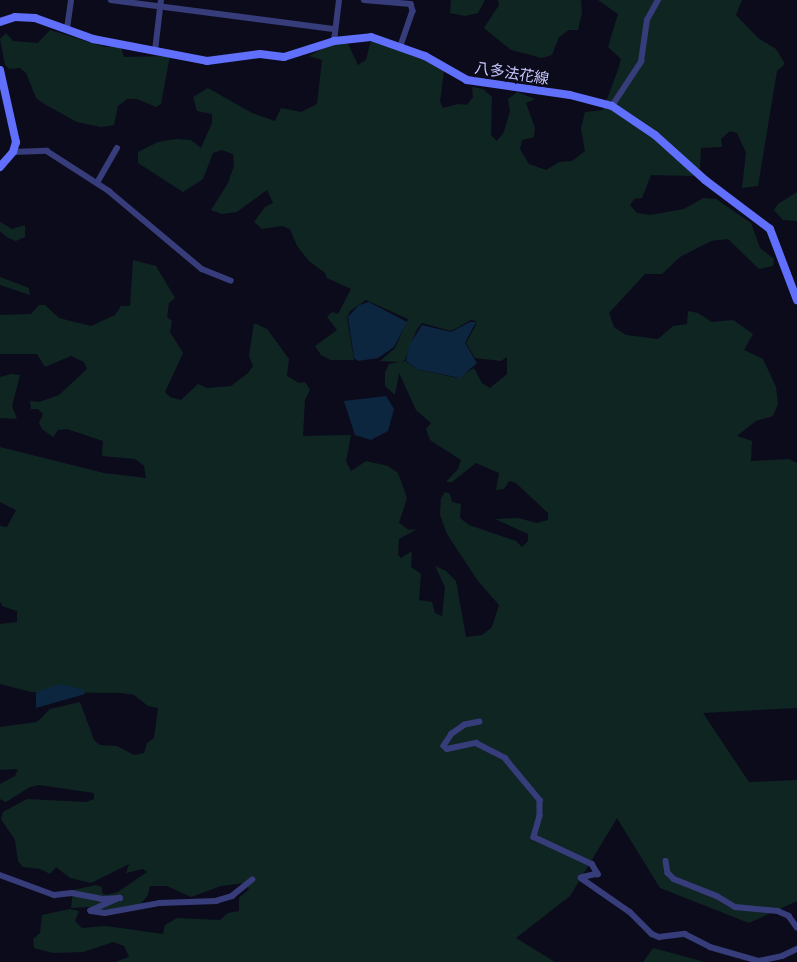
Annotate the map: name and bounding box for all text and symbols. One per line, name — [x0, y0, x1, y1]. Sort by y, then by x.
street label: 八多法花線 — [474, 58, 550, 88]

